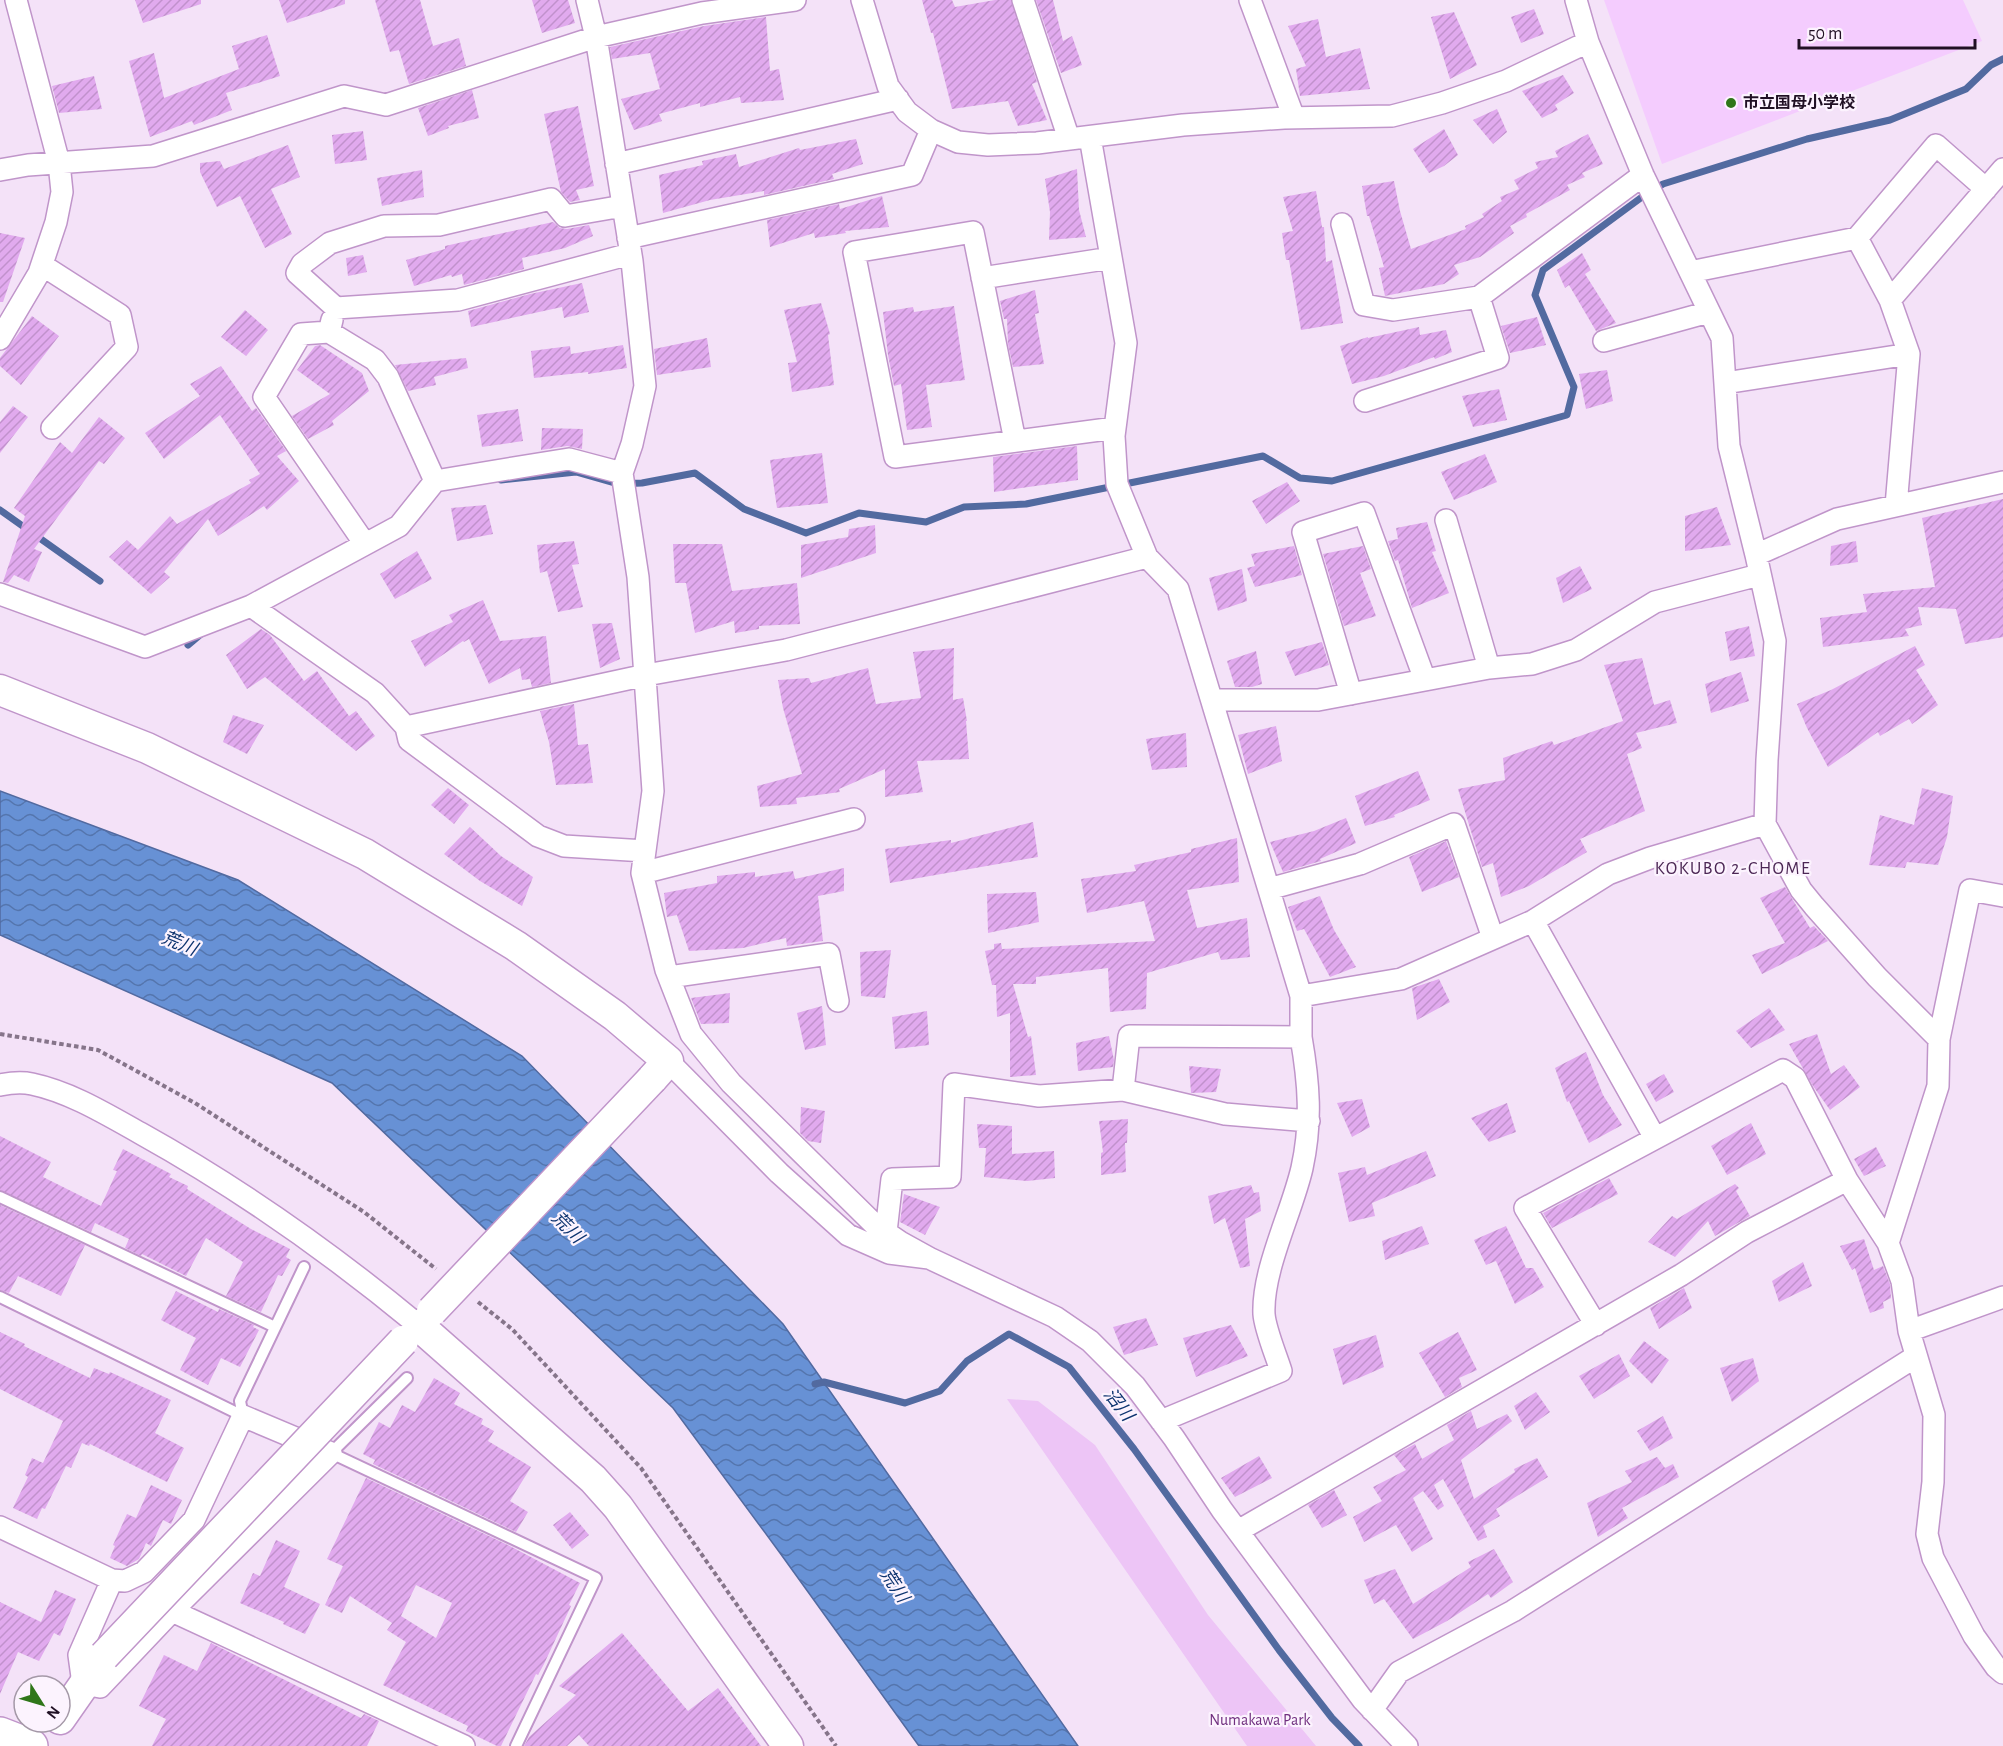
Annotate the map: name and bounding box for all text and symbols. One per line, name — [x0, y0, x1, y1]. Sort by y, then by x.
scale bar — [1799, 12, 1974, 50]
text: 50 m — [1808, 25, 1842, 43]
place label: 市立国母小学校 — [1743, 94, 1855, 111]
marker: 市立国母小学校 — [1724, 96, 1738, 110]
district label: KOKUBO 2-CHOME — [1655, 860, 1811, 878]
water label: 荒川 — [159, 927, 202, 960]
water label: 荒川 — [548, 1207, 589, 1249]
water label: 沼川 — [1100, 1385, 1138, 1426]
water label: 荒川 — [876, 1565, 914, 1608]
north arrow — [12, 1674, 72, 1734]
text: N — [43, 1703, 63, 1722]
park label: Numakawa Park — [1209, 1712, 1311, 1728]

